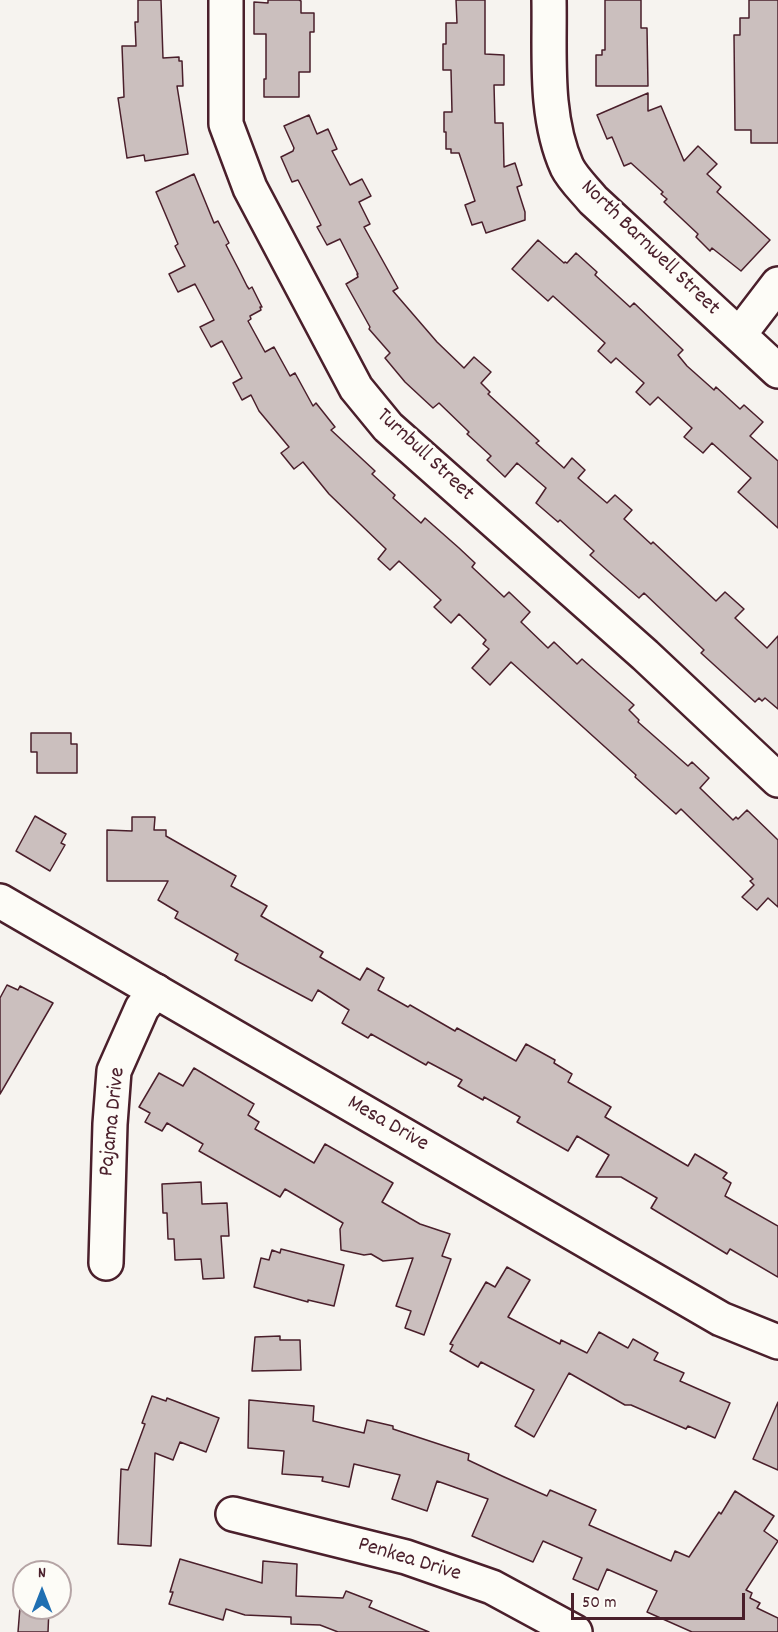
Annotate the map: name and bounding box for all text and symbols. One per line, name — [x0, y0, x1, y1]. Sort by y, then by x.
street label: North Barnwell Street — [574, 176, 724, 322]
street label: Turnbull Street — [369, 404, 479, 508]
street label: Pajama Drive — [95, 1066, 133, 1178]
street label: Mesa Drive — [342, 1091, 432, 1159]
street label: Penkea Drive — [354, 1533, 464, 1589]
north arrow — [12, 1560, 72, 1620]
text: N — [38, 1562, 46, 1585]
scale bar — [574, 1581, 748, 1619]
text: 50 m — [582, 1591, 617, 1616]

